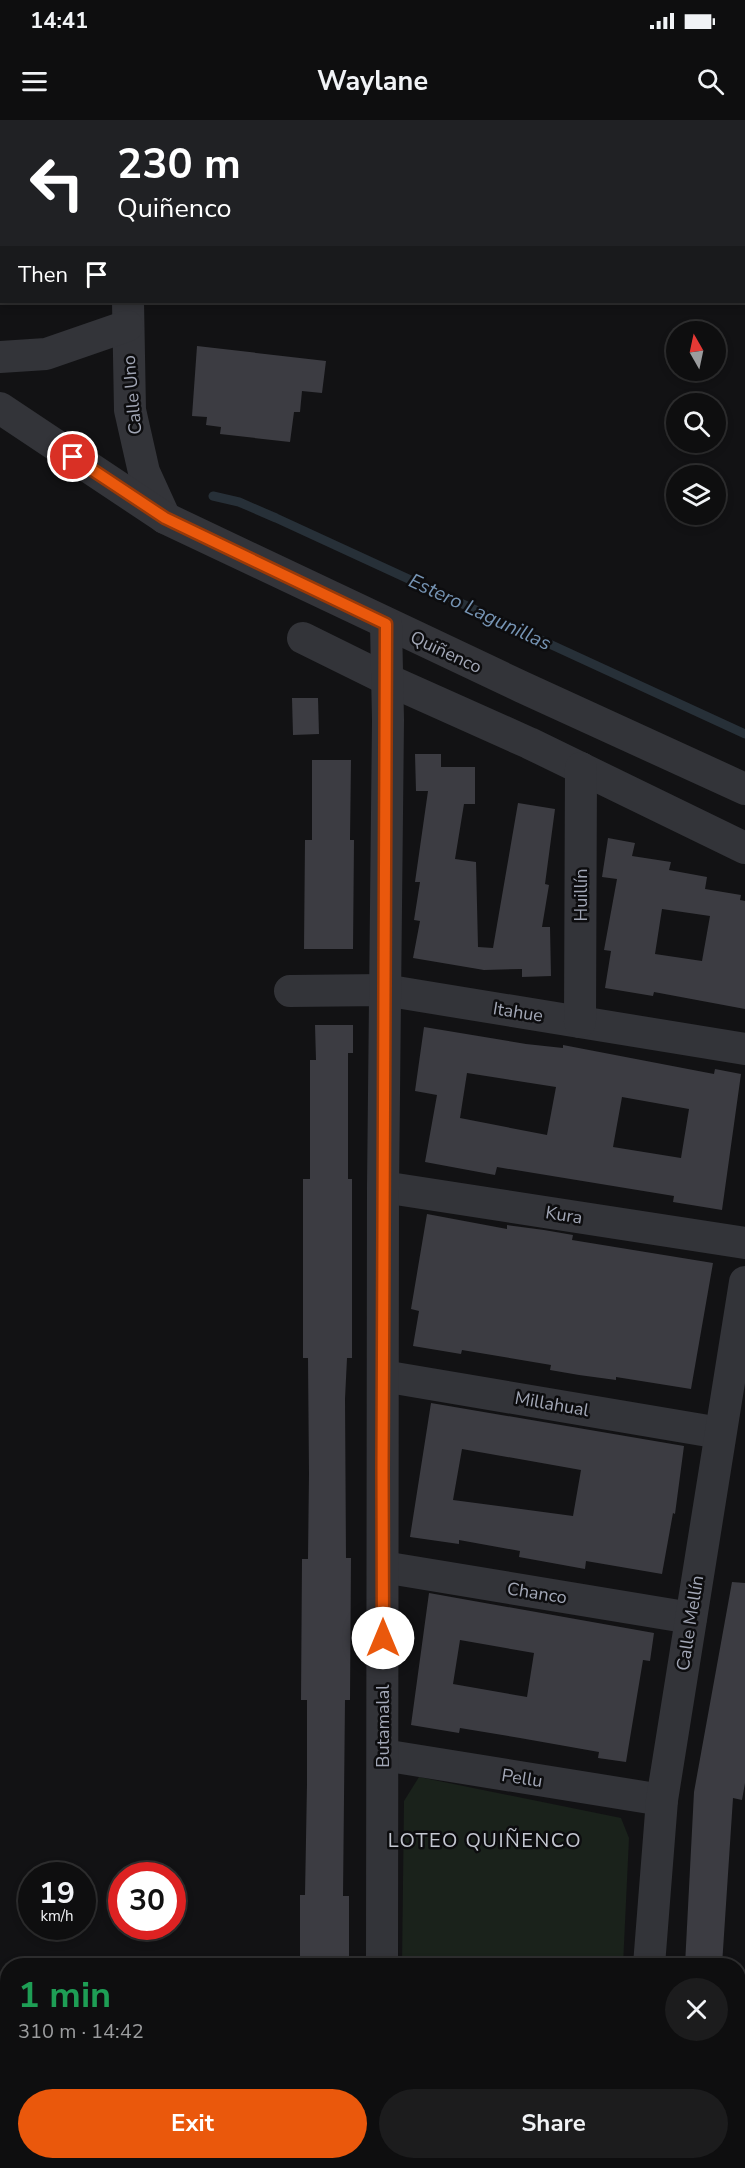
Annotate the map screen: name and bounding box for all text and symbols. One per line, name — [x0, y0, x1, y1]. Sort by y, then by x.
text: 14:41 — [30, 6, 88, 36]
text: Waylane — [317, 63, 428, 100]
icon: menu — [18, 65, 51, 98]
icon: search — [694, 65, 727, 98]
text: 230 m — [117, 136, 241, 193]
icon: left — [18, 144, 96, 222]
text: Quiñenco — [117, 190, 231, 227]
icon: arrive — [80, 258, 113, 291]
text: Then — [18, 260, 68, 290]
north arrow — [666, 321, 726, 381]
map controls — [666, 321, 726, 525]
street label: Calle Uno — [117, 354, 147, 436]
button: search — [666, 393, 726, 453]
pin — [47, 431, 98, 482]
icon: arrive — [56, 440, 89, 473]
button: layers — [666, 465, 726, 525]
water label: Estero Lagunillas — [404, 567, 556, 657]
street label: Quiñenco — [406, 625, 486, 679]
street label: Huillín — [569, 868, 593, 922]
street label: Itahue — [491, 996, 545, 1028]
street label: Kura — [544, 1200, 584, 1230]
street label: Millahual — [513, 1386, 592, 1422]
street label: Calle Mellín — [671, 1574, 709, 1672]
street label: Chanco — [505, 1576, 569, 1610]
position arrow — [351, 1606, 415, 1670]
street label: Butamalal — [371, 1684, 395, 1768]
street label: Pellu — [500, 1763, 544, 1793]
district label: LOTEO QUIÑENCO — [388, 1827, 582, 1854]
speed limit sign: 30 — [108, 1862, 186, 1940]
text: 19 — [39, 1873, 75, 1914]
text: km/h — [40, 1906, 74, 1926]
text: 1 min — [18, 1971, 111, 2020]
button: close — [665, 1978, 728, 2041]
text: 310 m · 14:42 — [18, 2018, 144, 2045]
button: Exit — [18, 2089, 367, 2158]
button: Share — [379, 2089, 728, 2158]

